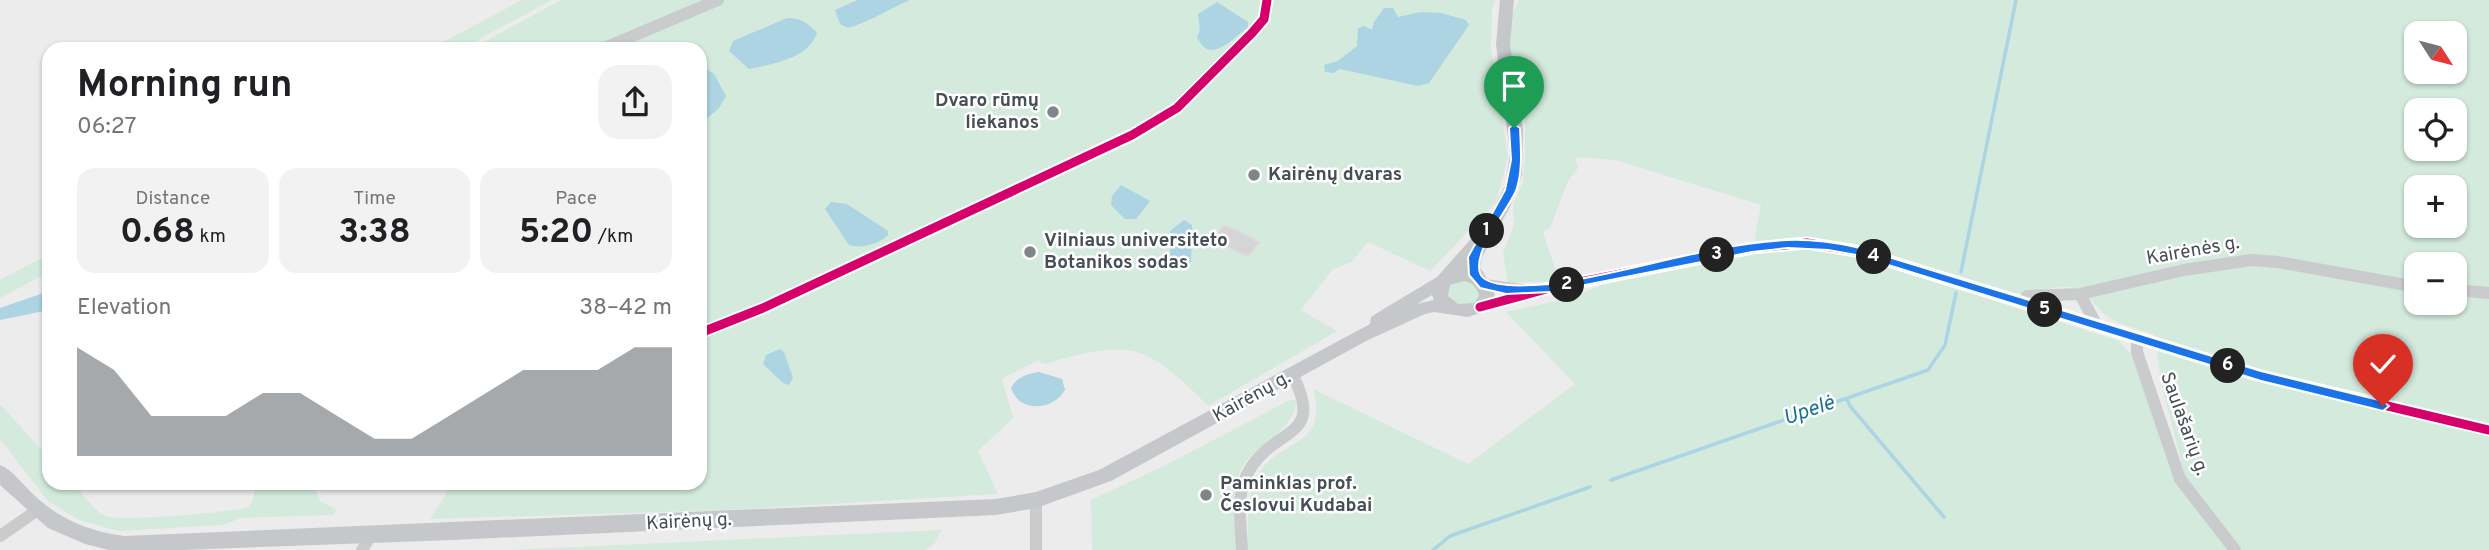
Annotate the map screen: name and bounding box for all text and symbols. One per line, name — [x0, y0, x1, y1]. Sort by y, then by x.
north arrow — [2404, 21, 2468, 84]
map controls — [2404, 21, 2467, 315]
pin — [1484, 56, 1544, 128]
text: Morning run — [77, 62, 293, 111]
button: share — [598, 65, 672, 139]
icon: arrive — [1495, 67, 1533, 105]
place label: Dvaro rūmų liekanos — [935, 89, 1039, 135]
button: locate — [2404, 98, 2467, 161]
marker: Dvaro rūmų liekanos — [1045, 104, 1061, 120]
text: 06:27 — [77, 113, 137, 142]
place label: Kairėnų dvaras — [1268, 163, 1402, 187]
marker: Kairėnų dvaras — [1246, 167, 1262, 183]
button: + — [2404, 175, 2467, 238]
text: Distance — [136, 187, 210, 211]
text: Time — [353, 187, 396, 211]
text: Pace — [555, 187, 597, 211]
text: 0.68 — [120, 211, 195, 255]
text: 3:38 — [338, 211, 411, 255]
text: 5:20 — [519, 211, 593, 255]
pin: 1 — [1470, 214, 1504, 248]
text: 1 — [1483, 218, 1490, 242]
text: km — [195, 225, 226, 249]
text: /km — [593, 225, 633, 249]
place label: Vilniaus universiteto Botanikos sodas — [1044, 229, 1228, 275]
street label: Kairėnės g. — [2144, 231, 2242, 271]
pin: 3 — [1700, 238, 1734, 272]
pin: 4 — [1856, 240, 1892, 274]
text: 3 — [1711, 242, 1722, 266]
marker: Vilniaus universiteto Botanikos sodas — [1022, 244, 1038, 260]
text: 4 — [1867, 244, 1880, 268]
button: − — [2404, 252, 2467, 315]
pin: 2 — [1550, 268, 1584, 302]
text: 2 — [1561, 272, 1572, 296]
pin: 5 — [2028, 292, 2062, 328]
text: Elevation — [77, 294, 172, 323]
text: 38–42 m — [579, 294, 672, 323]
text: 5 — [2039, 297, 2050, 321]
pin — [2353, 334, 2413, 406]
icon: check — [2364, 345, 2402, 383]
pin: 6 — [2210, 348, 2246, 384]
text: 6 — [2222, 353, 2233, 377]
street label: Kairėnų g. — [1209, 366, 1295, 428]
street label: Saulašarių g. — [2154, 369, 2214, 479]
water label: Upelė — [1780, 389, 1839, 432]
place label: Paminklas prof. Česlovui Kudabai — [1220, 472, 1372, 518]
marker: Paminklas prof. Česlovui Kudabai — [1198, 487, 1214, 503]
street label: Kairėnų g. — [646, 508, 732, 536]

